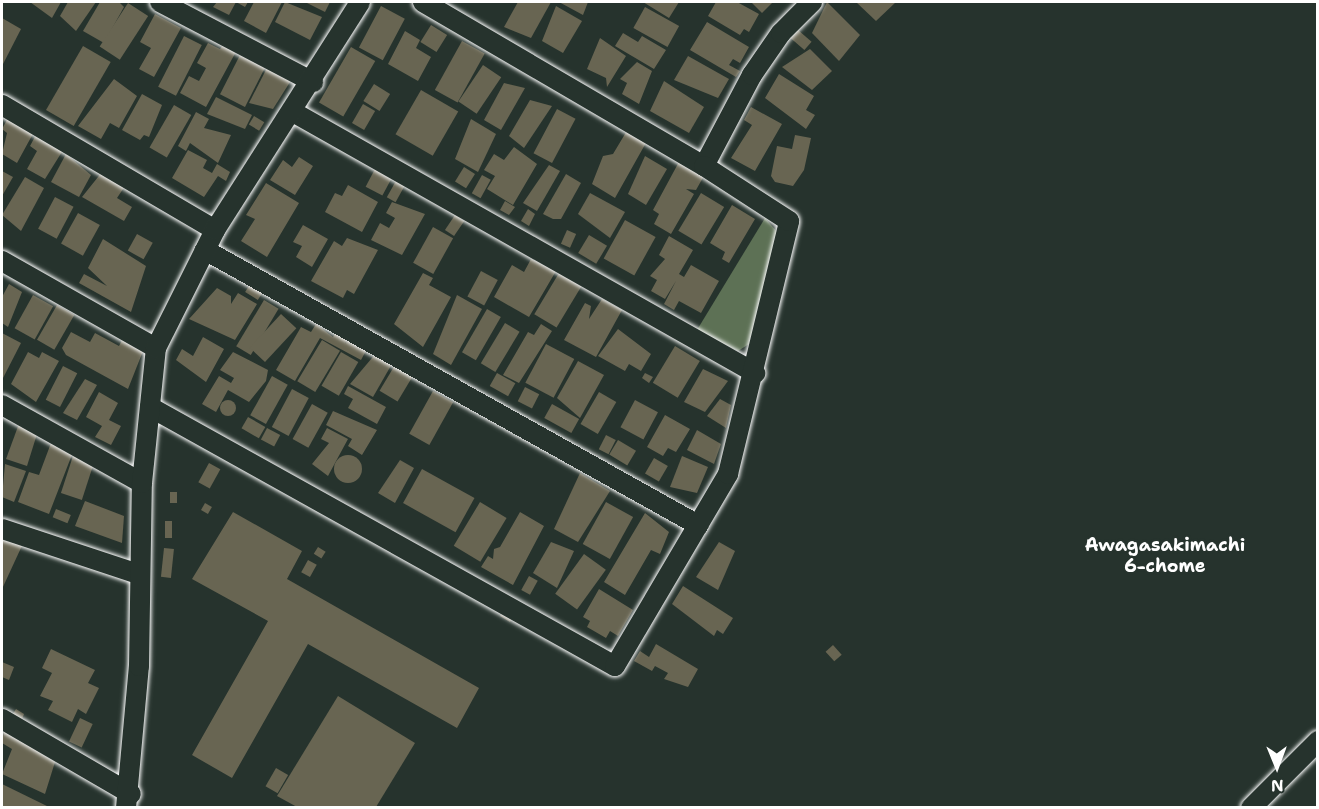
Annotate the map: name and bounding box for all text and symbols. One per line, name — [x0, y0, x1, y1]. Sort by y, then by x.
district label: Awagasakimachi 6-chome — [1085, 535, 1245, 578]
north arrow — [1247, 737, 1307, 797]
text: N — [1271, 775, 1284, 796]

